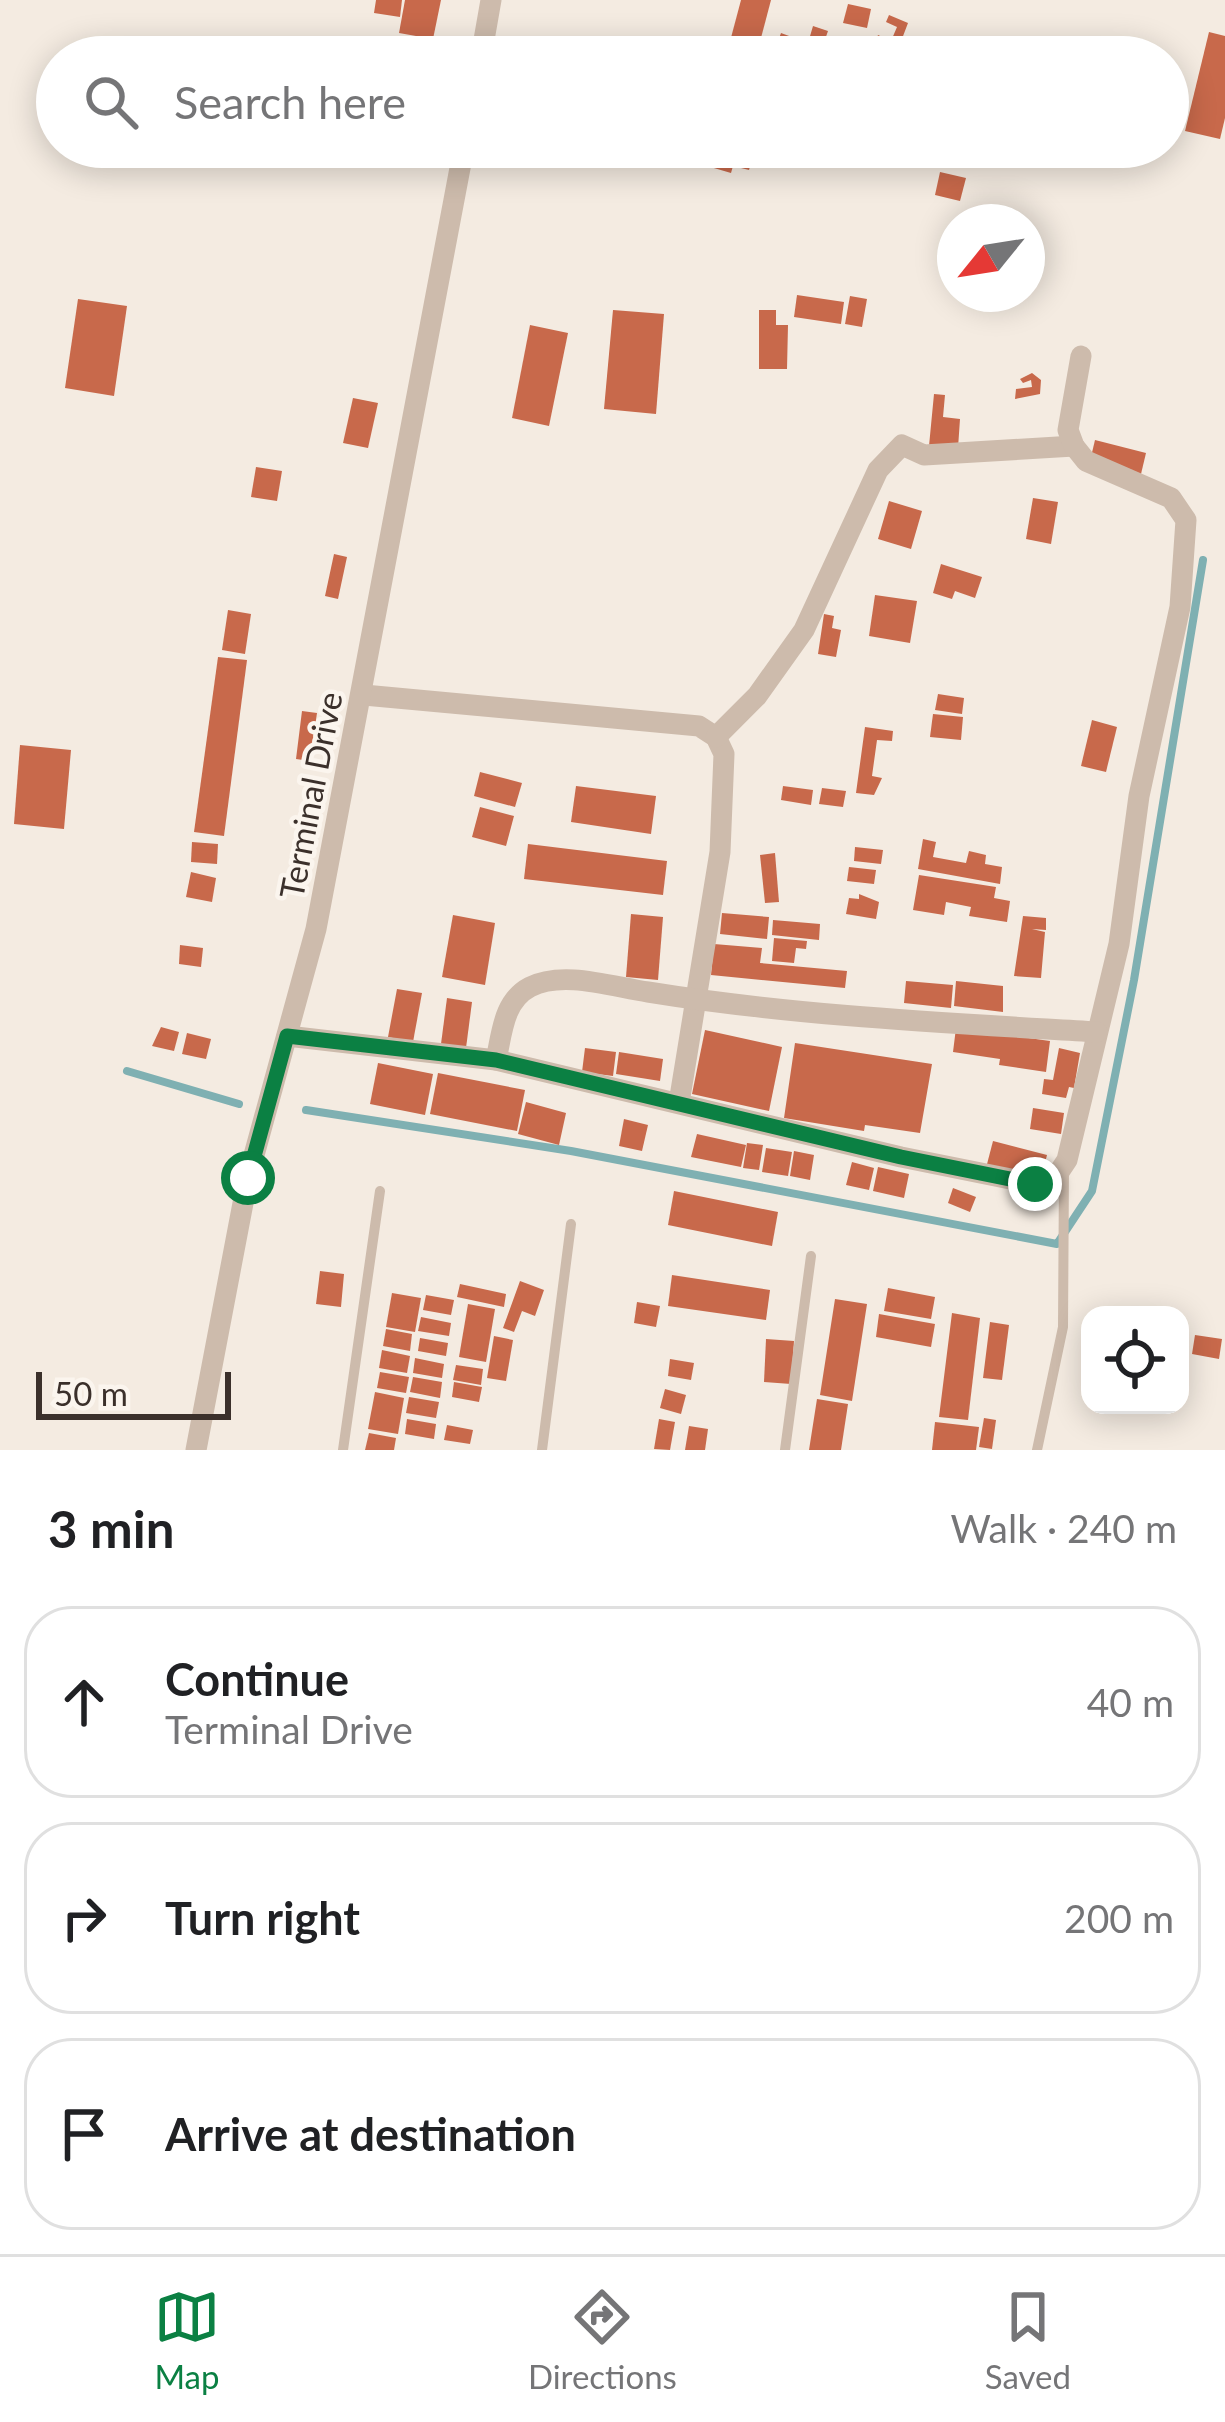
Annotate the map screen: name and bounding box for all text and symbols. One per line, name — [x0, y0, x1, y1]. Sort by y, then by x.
search box — [36, 36, 1189, 168]
icon: search — [78, 69, 144, 135]
text: Search here — [174, 75, 406, 129]
north arrow — [937, 204, 1045, 312]
street label: Terminal Drive — [270, 688, 350, 902]
route start — [221, 1151, 275, 1205]
route end — [1008, 1157, 1062, 1211]
map controls — [1081, 1306, 1189, 1414]
button: locate — [1081, 1306, 1189, 1414]
scale bar — [36, 1366, 231, 1419]
text: 50 m — [54, 1373, 128, 1413]
text: 3 min — [48, 1498, 174, 1559]
text: Walk · 240 m — [950, 1505, 1177, 1551]
text: Continue — [165, 1652, 349, 1706]
icon: ahead — [51, 1669, 117, 1735]
text: 40 m — [1087, 1679, 1174, 1725]
text: Terminal Drive — [165, 1706, 413, 1752]
icon: right — [51, 1885, 117, 1951]
text: Turn right — [165, 1891, 360, 1945]
text: 200 m — [1064, 1895, 1174, 1941]
icon: arrive — [51, 2101, 117, 2167]
text: Arrive at destination — [165, 2107, 576, 2161]
tab: Map — [154, 2284, 220, 2396]
tab: Directions — [528, 2284, 677, 2396]
tab: Saved — [985, 2284, 1071, 2396]

